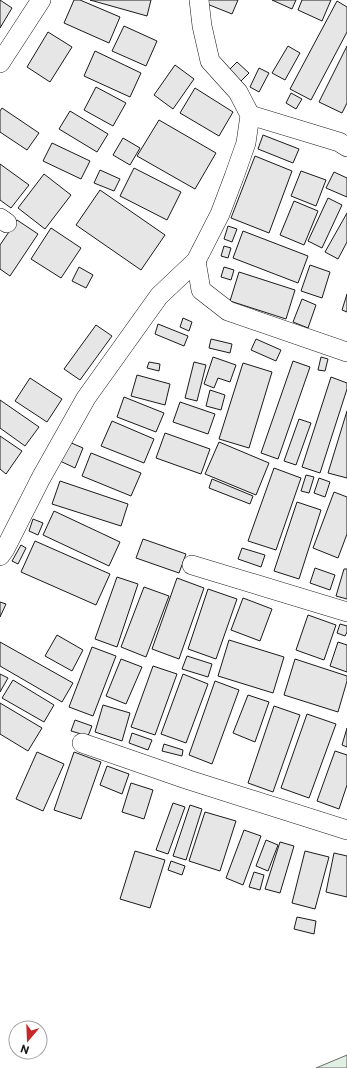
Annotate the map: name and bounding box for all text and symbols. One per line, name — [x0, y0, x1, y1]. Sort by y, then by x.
north arrow — [8, 1020, 48, 1060]
text: N — [19, 1042, 31, 1057]

